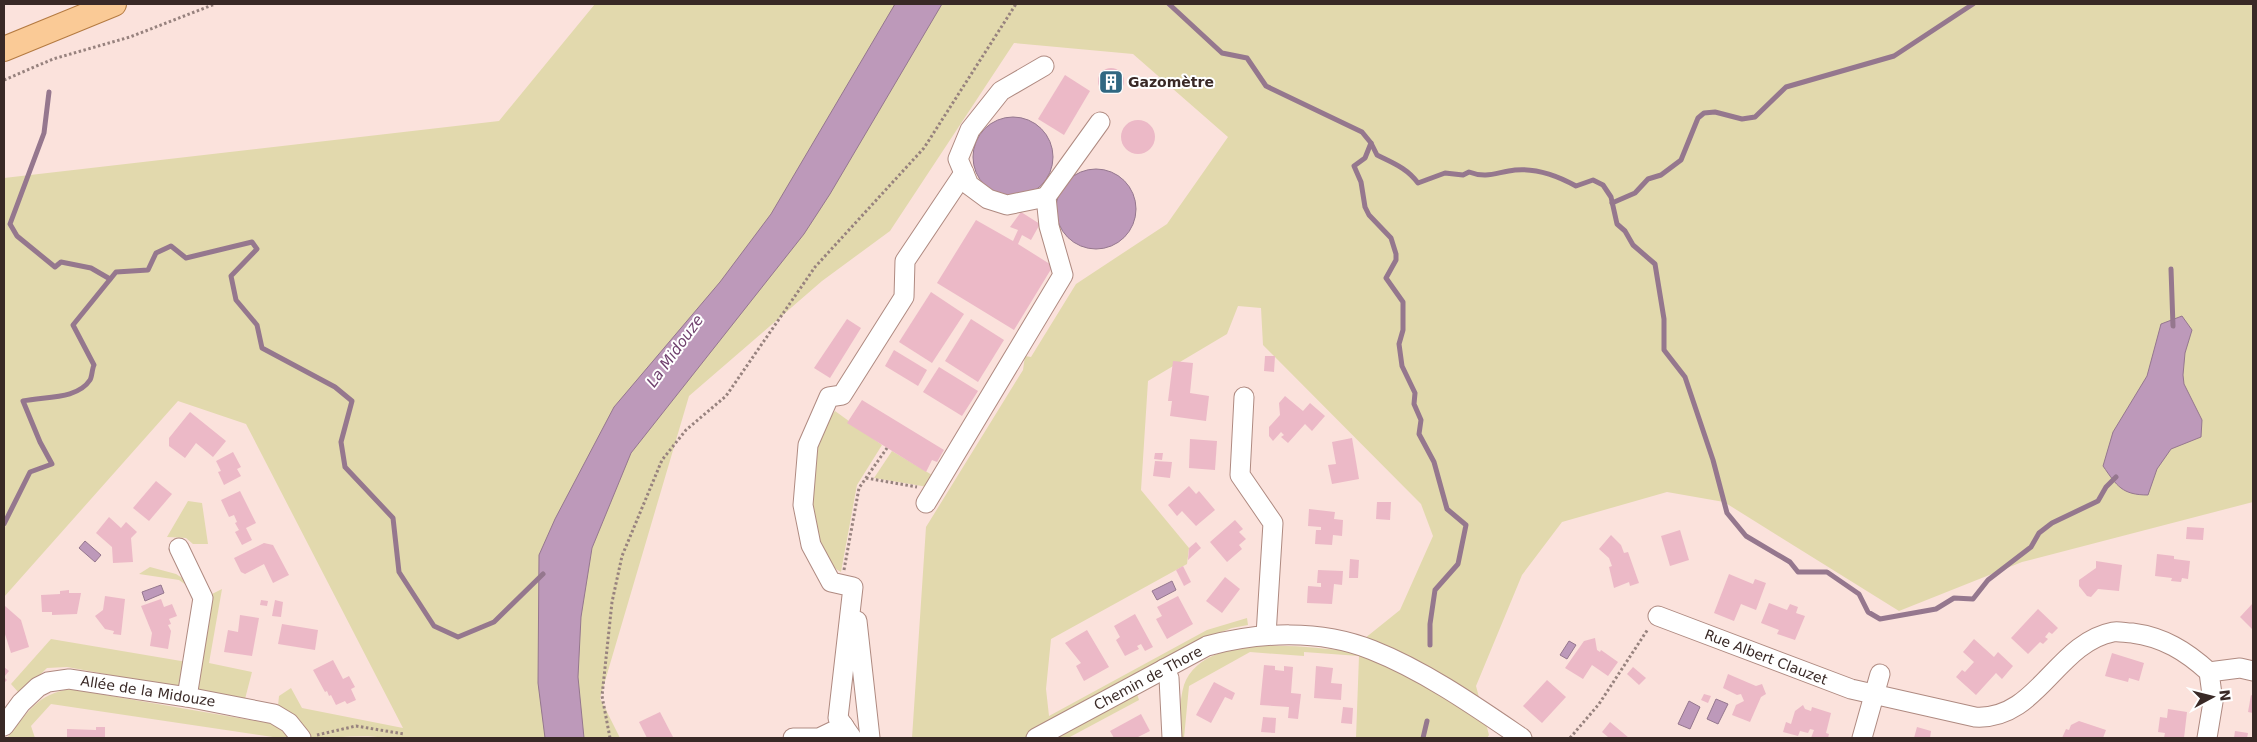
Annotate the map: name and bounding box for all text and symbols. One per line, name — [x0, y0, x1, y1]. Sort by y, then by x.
building icon: Gazomètre — [1098, 69, 1124, 95]
place label: Gazomètre — [1128, 74, 1214, 90]
water label: La Midouze — [643, 311, 707, 391]
street label: Rue Albert Clauzet — [1702, 626, 1830, 688]
street label: Chemin de Thore — [1091, 643, 1205, 713]
street label: Allée de la Midouze — [80, 672, 216, 710]
north arrow — [2187, 672, 2237, 722]
text: N — [2216, 689, 2234, 702]

